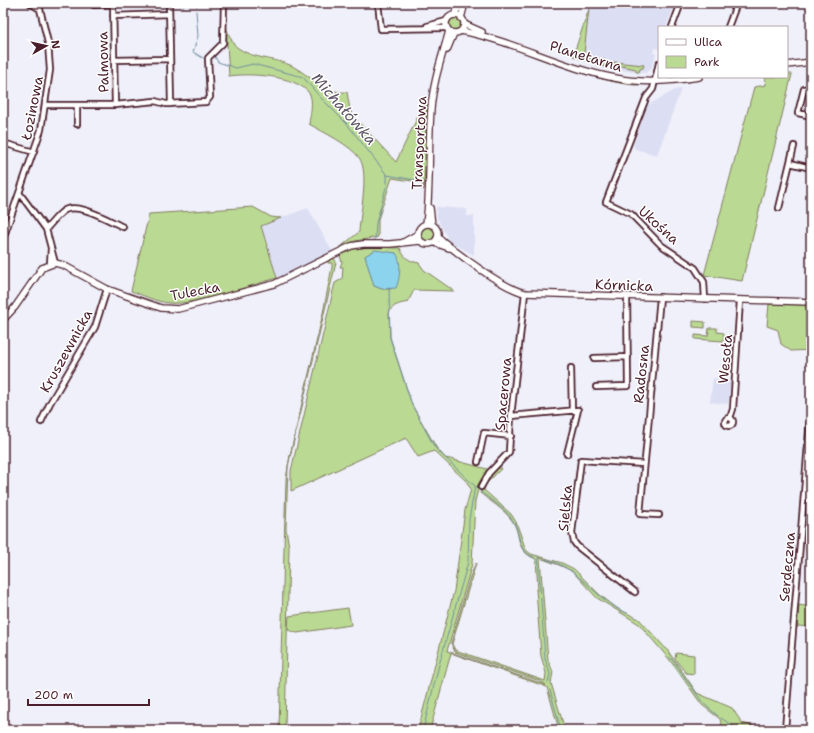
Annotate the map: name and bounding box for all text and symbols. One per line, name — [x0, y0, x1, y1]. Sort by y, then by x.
north arrow — [26, 26, 66, 66]
legend — [658, 26, 788, 78]
street label: Palmowa — [93, 31, 113, 93]
text: Ulica — [694, 34, 723, 50]
street label: Planetarna — [548, 36, 625, 76]
text: N — [47, 39, 63, 50]
text: Park — [694, 54, 720, 70]
water label: Michałówka — [307, 69, 381, 149]
street label: Łozinowa — [17, 74, 47, 142]
street label: Transportowa — [408, 95, 430, 190]
street label: Ukośna — [635, 202, 683, 248]
street label: Kórnicka — [595, 275, 654, 295]
street label: Tulecka — [169, 277, 222, 305]
street label: Kruszewnicka — [36, 306, 96, 396]
street label: Wesoła — [714, 333, 736, 384]
street label: Radosna — [629, 343, 653, 404]
street label: Spacerowa — [491, 356, 515, 431]
street label: Sielska — [554, 484, 576, 532]
street label: Serdeczna — [775, 531, 799, 603]
scale bar — [28, 681, 149, 707]
text: 200 m — [34, 687, 73, 703]

